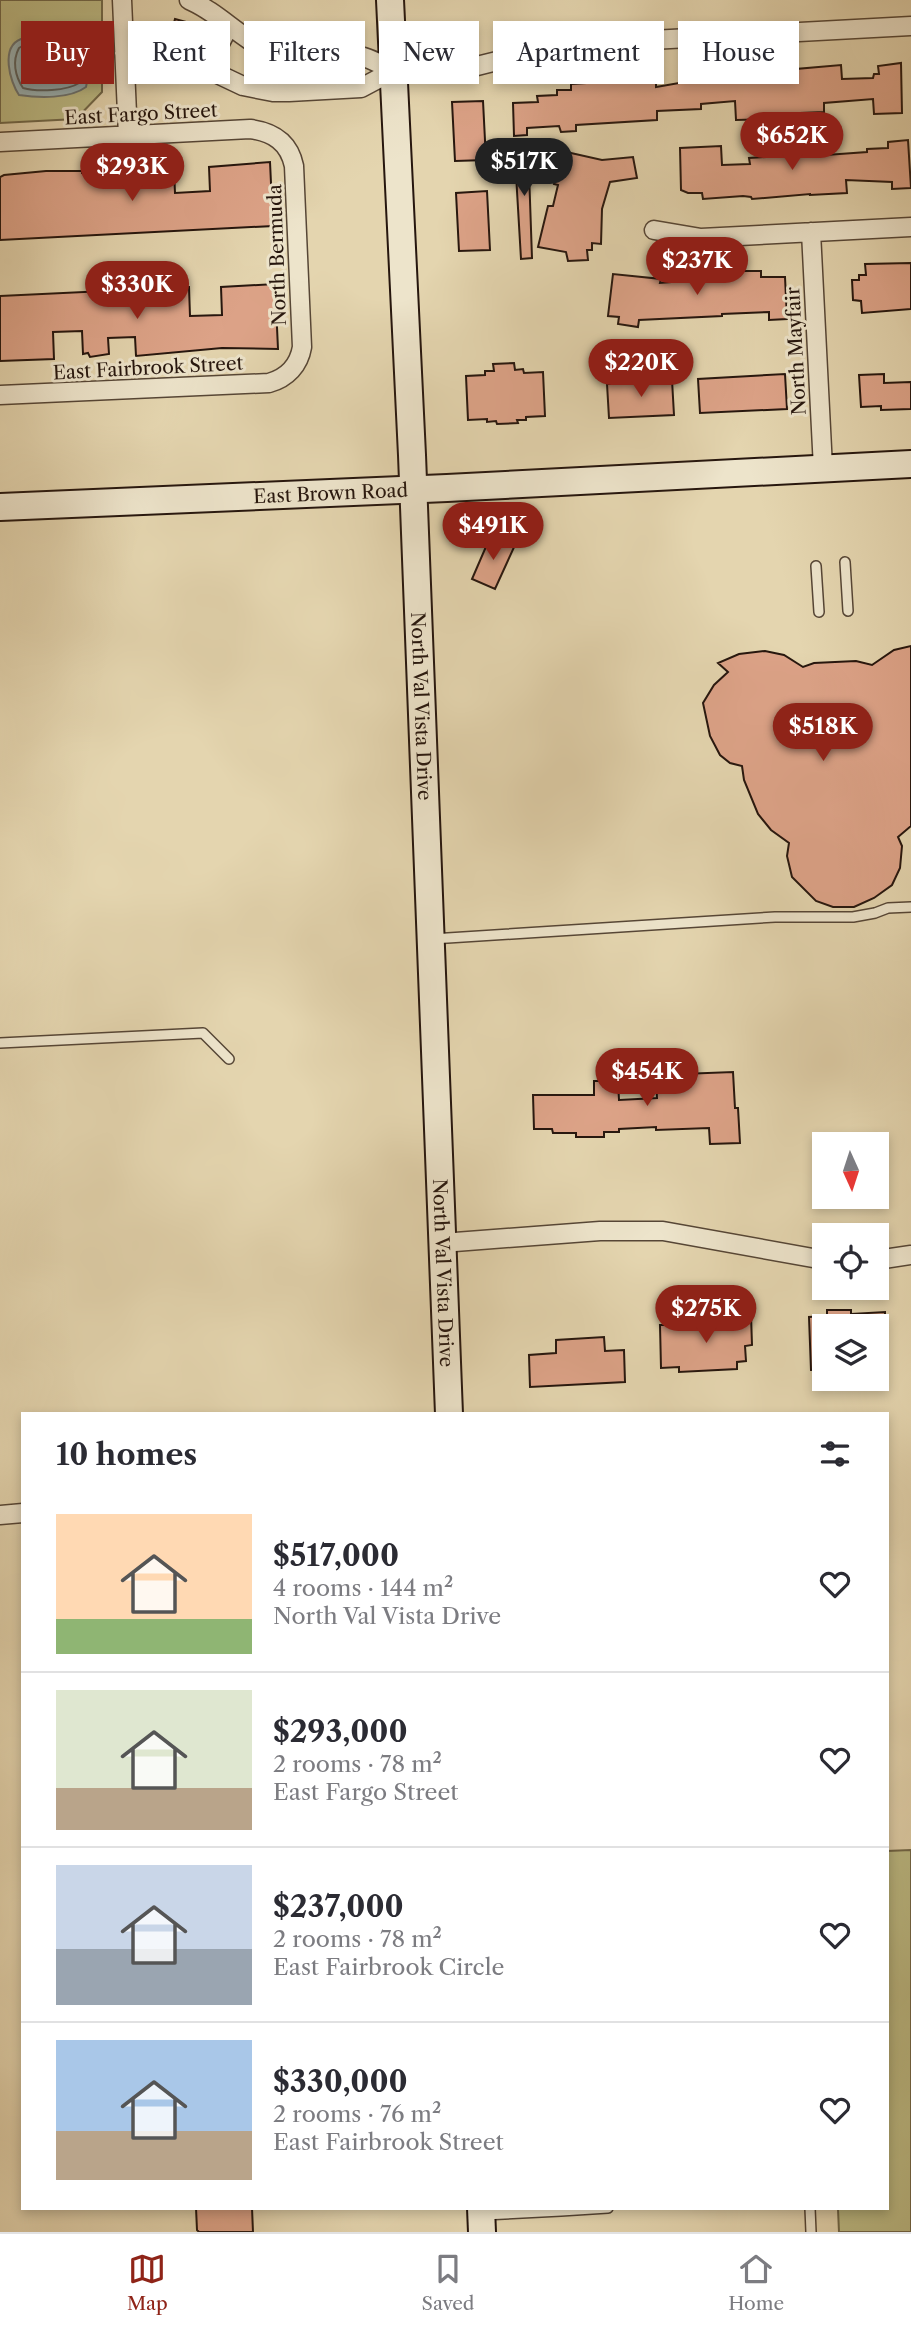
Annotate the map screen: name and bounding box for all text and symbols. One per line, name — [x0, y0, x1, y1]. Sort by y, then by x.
chip: Buy — [21, 21, 114, 84]
chip: Rent — [128, 21, 230, 84]
chip: Filters — [244, 21, 365, 84]
chip: New — [379, 21, 479, 84]
chip: Apartment — [493, 21, 664, 84]
chip: House — [678, 21, 799, 84]
street label: East Fargo Street — [64, 98, 218, 129]
pin: $652K — [743, 113, 841, 172]
text: $652K — [756, 121, 828, 149]
pin: $517K — [475, 138, 573, 198]
pin: $293K — [83, 144, 181, 203]
text: $517K — [491, 147, 557, 175]
text: $293K — [96, 152, 168, 180]
street label: North Bermuda — [263, 184, 291, 326]
pin: $237K — [648, 238, 746, 297]
text: $237K — [662, 246, 732, 274]
pin: $330K — [88, 262, 186, 321]
text: $330K — [101, 270, 173, 298]
street label: North Mayfair — [781, 286, 811, 416]
pin: $220K — [592, 340, 690, 399]
text: $220K — [604, 348, 678, 376]
street label: East Fairbrook Street — [52, 352, 244, 384]
street label: East Brown Road — [253, 478, 409, 508]
pin: $491K — [444, 503, 542, 562]
text: $491K — [459, 511, 527, 539]
street label: North Val Vista Drive — [407, 612, 437, 801]
pin: $518K — [774, 704, 872, 763]
text: $518K — [789, 712, 857, 740]
pin: $454K — [598, 1048, 696, 1108]
text: $454K — [611, 1057, 683, 1085]
north arrow — [812, 1132, 889, 1209]
map controls — [812, 1132, 889, 1391]
street label: North Val Vista Drive — [428, 1178, 459, 1367]
button: locate — [812, 1223, 889, 1300]
pin: $275K — [657, 1286, 755, 1345]
text: $275K — [671, 1294, 741, 1322]
button: layers — [812, 1314, 889, 1391]
icon: filters — [816, 1435, 854, 1473]
text: 10 homes — [56, 1436, 197, 1473]
text: $517,000 — [273, 1537, 399, 1574]
icon: home — [112, 1542, 196, 1626]
icon: heart — [816, 1565, 854, 1603]
text: 4 rooms · 144 m² — [273, 1574, 453, 1602]
text: North Val Vista Drive — [273, 1602, 501, 1630]
text: $293,000 — [273, 1713, 408, 1750]
icon: home — [112, 1718, 196, 1802]
icon: heart — [816, 1741, 854, 1779]
text: 2 rooms · 78 m² — [273, 1750, 442, 1778]
text: East Fargo Street — [273, 1778, 458, 1806]
text: $237,000 — [273, 1888, 404, 1925]
icon: home — [112, 1893, 196, 1977]
icon: heart — [816, 1916, 854, 1954]
text: 2 rooms · 78 m² — [273, 1925, 442, 1953]
text: East Fairbrook Circle — [273, 1953, 504, 1981]
text: $330,000 — [273, 2063, 408, 2100]
icon: home — [112, 2068, 196, 2152]
icon: heart — [816, 2091, 854, 2129]
text: 2 rooms · 76 m² — [273, 2100, 441, 2128]
text: East Fairbrook Street — [273, 2128, 504, 2156]
tab: Map — [127, 2250, 168, 2315]
tab: Saved — [422, 2250, 474, 2315]
tab: Home — [728, 2250, 784, 2315]

